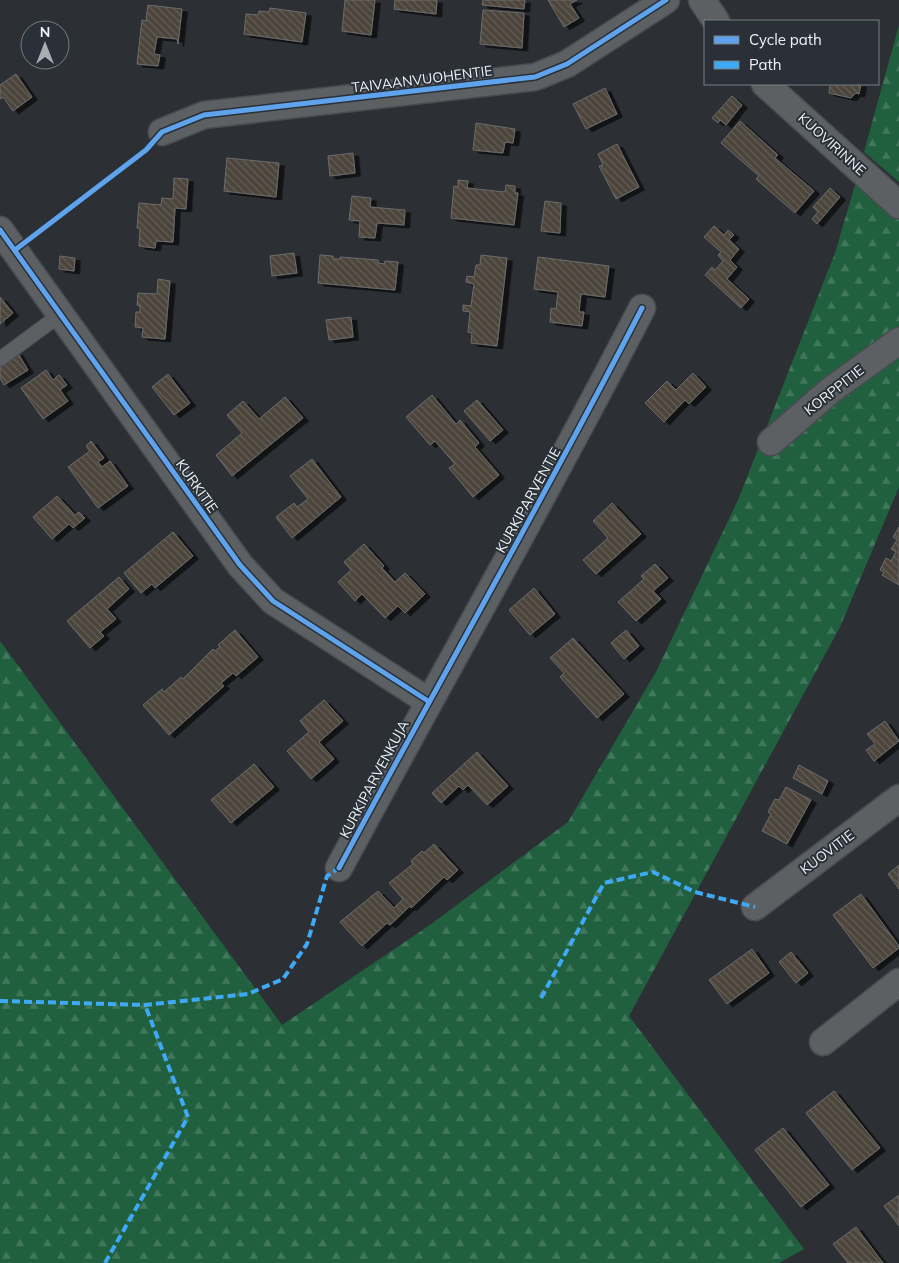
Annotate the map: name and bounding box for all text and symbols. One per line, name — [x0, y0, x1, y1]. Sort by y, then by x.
north arrow — [20, 20, 70, 70]
legend — [704, 20, 879, 85]
text: N — [40, 23, 50, 41]
text: Cycle path — [749, 30, 822, 49]
text: Path — [749, 55, 781, 74]
street label: TAIVAANVUOHENTIE — [350, 61, 494, 97]
street label: KUOVIRINNE — [794, 109, 870, 179]
street label: KORPPITIE — [800, 361, 868, 419]
street label: KURKIPARVENTIE — [492, 444, 564, 556]
street label: KURKITIE — [172, 456, 222, 516]
street label: KURKIPARVENKUJA — [335, 716, 413, 841]
street label: KUOVITIE — [796, 826, 858, 878]

